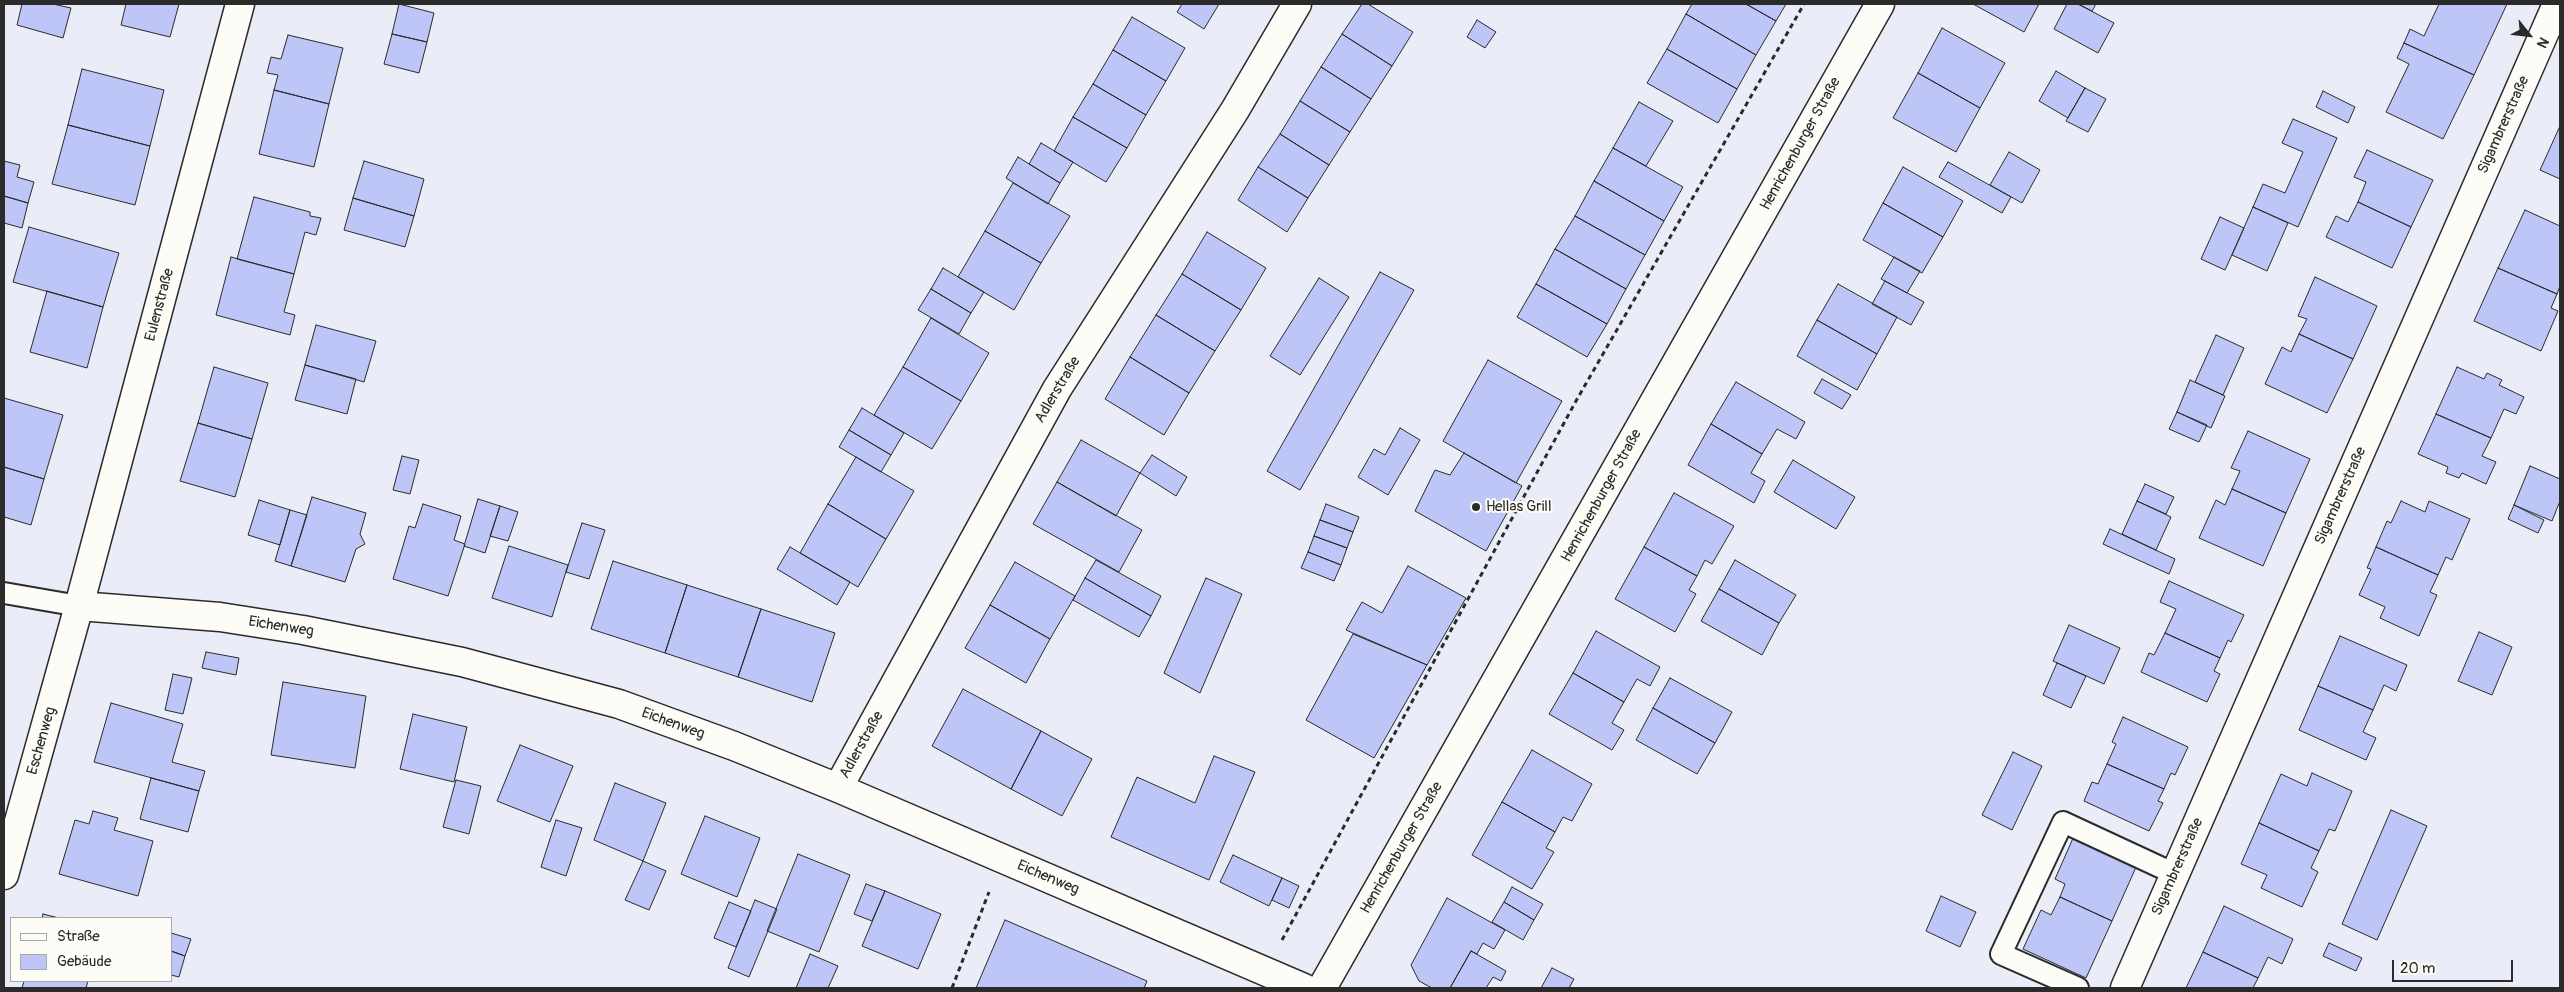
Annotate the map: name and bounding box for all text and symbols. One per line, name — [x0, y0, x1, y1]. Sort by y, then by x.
north arrow — [2504, 10, 2554, 60]
text: N — [2533, 34, 2552, 51]
street label: Sigambrerstraße — [2474, 73, 2534, 177]
street label: Henrichenburger Straße — [1757, 74, 1845, 214]
street label: Eulenstraße — [142, 267, 178, 343]
street label: Adlerstraße — [1031, 354, 1085, 426]
street label: Henrichenburger Straße — [1558, 426, 1646, 566]
street label: Sigambrerstraße — [2311, 444, 2371, 548]
place label: Hellas Grill — [1486, 498, 1551, 516]
marker: Hellas Grill — [1470, 501, 1482, 513]
street label: Eichenweg — [247, 613, 315, 641]
street label: Eichenweg — [639, 704, 707, 744]
street label: Eschenweg — [24, 705, 60, 777]
street label: Adlerstraße — [836, 708, 888, 782]
street label: Henrichenburger Straße — [1357, 779, 1447, 917]
street label: Sigambrerstraße — [2148, 815, 2208, 919]
street label: Eichenweg — [1014, 857, 1082, 899]
legend — [10, 917, 172, 982]
text: Straße — [57, 927, 100, 946]
scale bar — [2394, 950, 2515, 982]
text: Gebäude — [57, 952, 111, 971]
text: 20 m — [2400, 959, 2435, 978]

